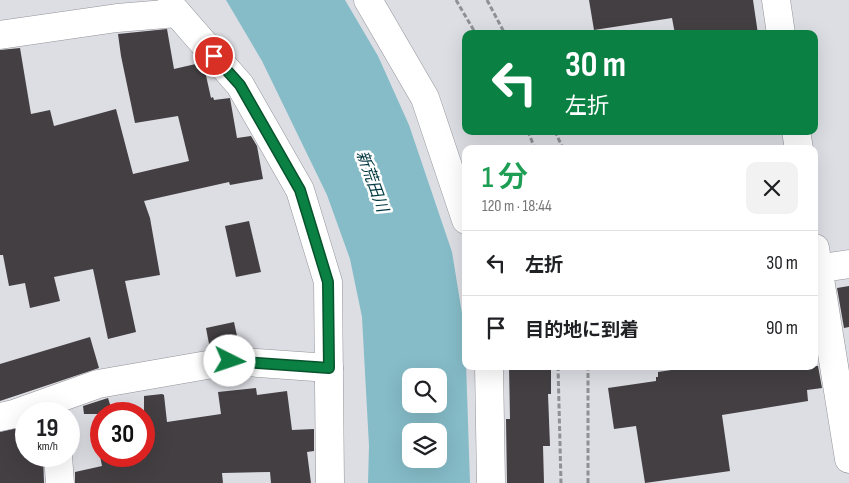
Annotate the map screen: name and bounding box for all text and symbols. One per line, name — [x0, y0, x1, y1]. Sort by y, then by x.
pin — [193, 35, 235, 77]
icon: arrive — [200, 42, 228, 70]
text: 30 m — [565, 44, 626, 87]
icon: left — [482, 50, 547, 115]
text: 左折 — [565, 93, 609, 120]
water label: 新荒田川 — [352, 148, 392, 217]
text: 1 分 — [482, 160, 528, 196]
button: close — [746, 162, 798, 214]
text: 120 m · 18:44 — [482, 197, 552, 216]
icon: left — [482, 249, 510, 277]
text: 30 m — [766, 252, 798, 275]
text: 左折 — [525, 254, 563, 277]
icon: arrive — [482, 314, 510, 342]
text: 90 m — [766, 317, 798, 340]
text: 目的地に到着 — [525, 319, 639, 342]
position arrow — [203, 334, 255, 386]
map controls — [402, 368, 447, 468]
button: search — [402, 368, 447, 413]
speed limit sign: 30 — [90, 402, 155, 467]
text: 19 — [37, 413, 58, 444]
button: layers — [402, 423, 447, 468]
text: km/h — [37, 439, 58, 454]

